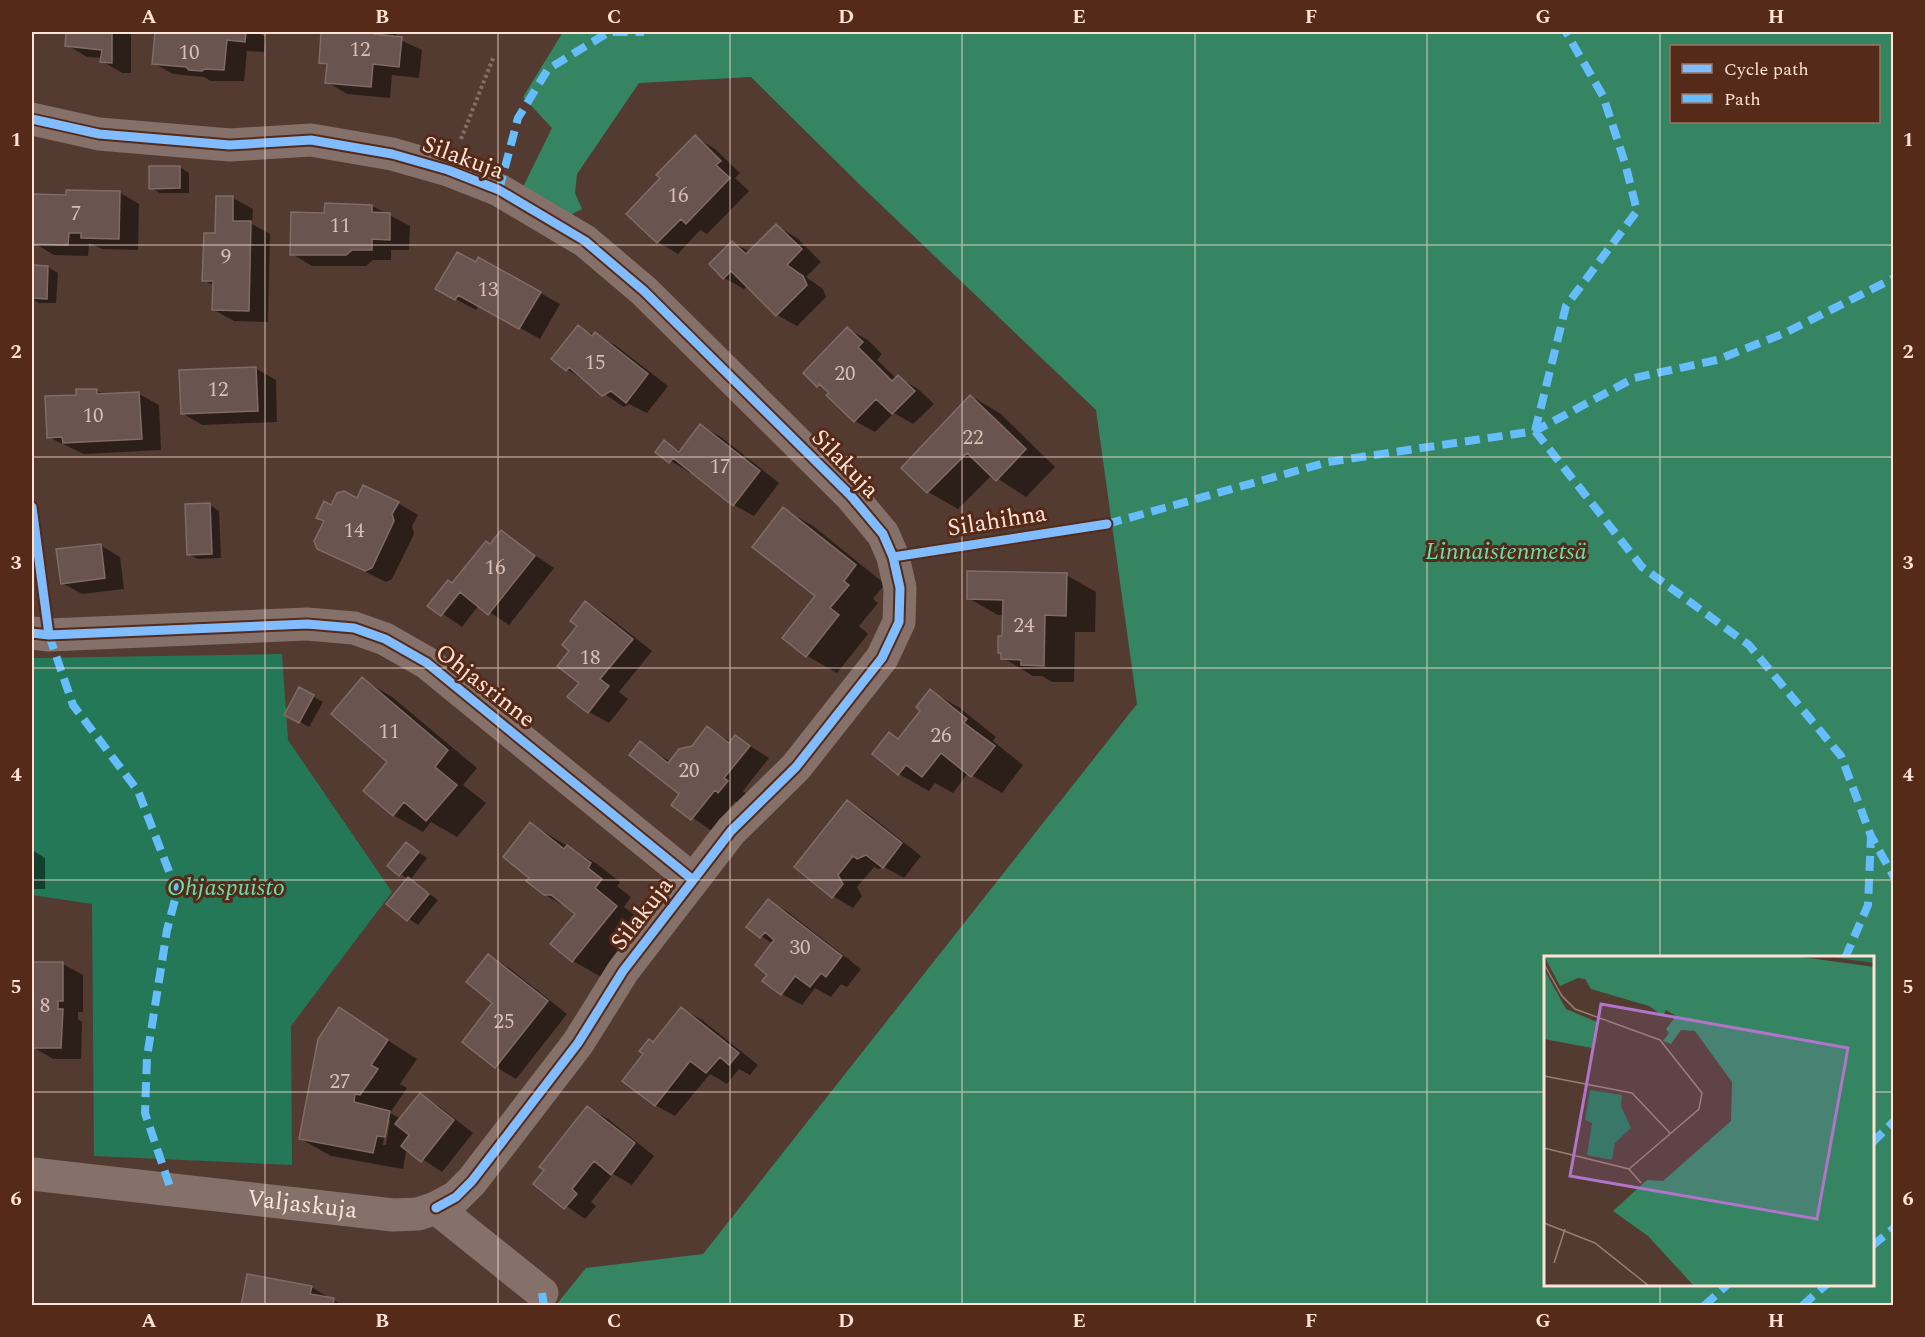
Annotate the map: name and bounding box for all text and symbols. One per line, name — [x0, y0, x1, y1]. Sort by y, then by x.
text: A — [141, 2, 157, 32]
text: B — [375, 2, 389, 32]
text: C — [607, 2, 621, 32]
text: D — [838, 2, 854, 32]
text: E — [1072, 2, 1086, 32]
text: F — [1305, 2, 1317, 32]
text: G — [1535, 2, 1551, 32]
text: H — [1768, 2, 1784, 32]
house number: 12 — [350, 34, 371, 66]
house number: 10 — [179, 37, 200, 69]
legend — [1670, 45, 1880, 123]
text: Cycle path — [1724, 56, 1809, 83]
text: Path — [1724, 86, 1761, 113]
text: 1 — [10, 125, 22, 155]
text: 1 — [1902, 125, 1914, 155]
street label: Silakuja — [417, 127, 509, 190]
house number: 16 — [668, 180, 689, 212]
house number: 7 — [71, 198, 81, 230]
house number: 11 — [330, 210, 351, 242]
house number: 9 — [221, 241, 231, 273]
house number: 13 — [478, 274, 499, 306]
text: 2 — [10, 337, 22, 367]
text: 2 — [1902, 337, 1914, 367]
house number: 15 — [585, 347, 606, 379]
house number: 20 — [835, 358, 856, 390]
house number: 12 — [208, 374, 229, 406]
house number: 10 — [83, 400, 104, 432]
street label: Silakuja — [803, 421, 888, 507]
house number: 22 — [963, 422, 984, 454]
house number: 17 — [710, 451, 731, 483]
street label: Silahihna — [945, 495, 1049, 547]
house number: 14 — [344, 515, 365, 547]
park label: Linnaistenmetsä — [1425, 534, 1587, 570]
text: 3 — [10, 548, 22, 578]
text: 3 — [1902, 548, 1914, 578]
house number: 16 — [485, 552, 506, 584]
house number: 24 — [1014, 610, 1035, 642]
street label: Ohjasrinne — [427, 635, 543, 737]
house number: 18 — [580, 642, 601, 674]
house number: 11 — [379, 716, 400, 748]
house number: 26 — [931, 720, 952, 752]
house number: 20 — [679, 755, 700, 787]
text: 4 — [10, 760, 22, 790]
text: 4 — [1902, 760, 1914, 790]
street label: Silakuja — [602, 869, 682, 959]
park label: Ohjaspuisto — [167, 870, 285, 906]
house number: 30 — [790, 932, 811, 964]
inset map — [1544, 956, 1874, 1286]
text: 5 — [10, 972, 22, 1002]
text: 5 — [1902, 972, 1914, 1002]
house number: 8 — [40, 990, 50, 1022]
house number: 25 — [494, 1006, 515, 1038]
house number: 27 — [330, 1066, 351, 1098]
street label: Valjaskuja — [245, 1181, 360, 1229]
text: 6 — [10, 1184, 22, 1214]
text: 6 — [1902, 1184, 1914, 1214]
text: A — [141, 1306, 157, 1336]
text: B — [375, 1306, 389, 1336]
text: C — [607, 1306, 621, 1336]
text: D — [838, 1306, 854, 1336]
text: E — [1072, 1306, 1086, 1336]
text: F — [1305, 1306, 1317, 1336]
text: G — [1535, 1306, 1551, 1336]
text: H — [1768, 1306, 1784, 1336]

